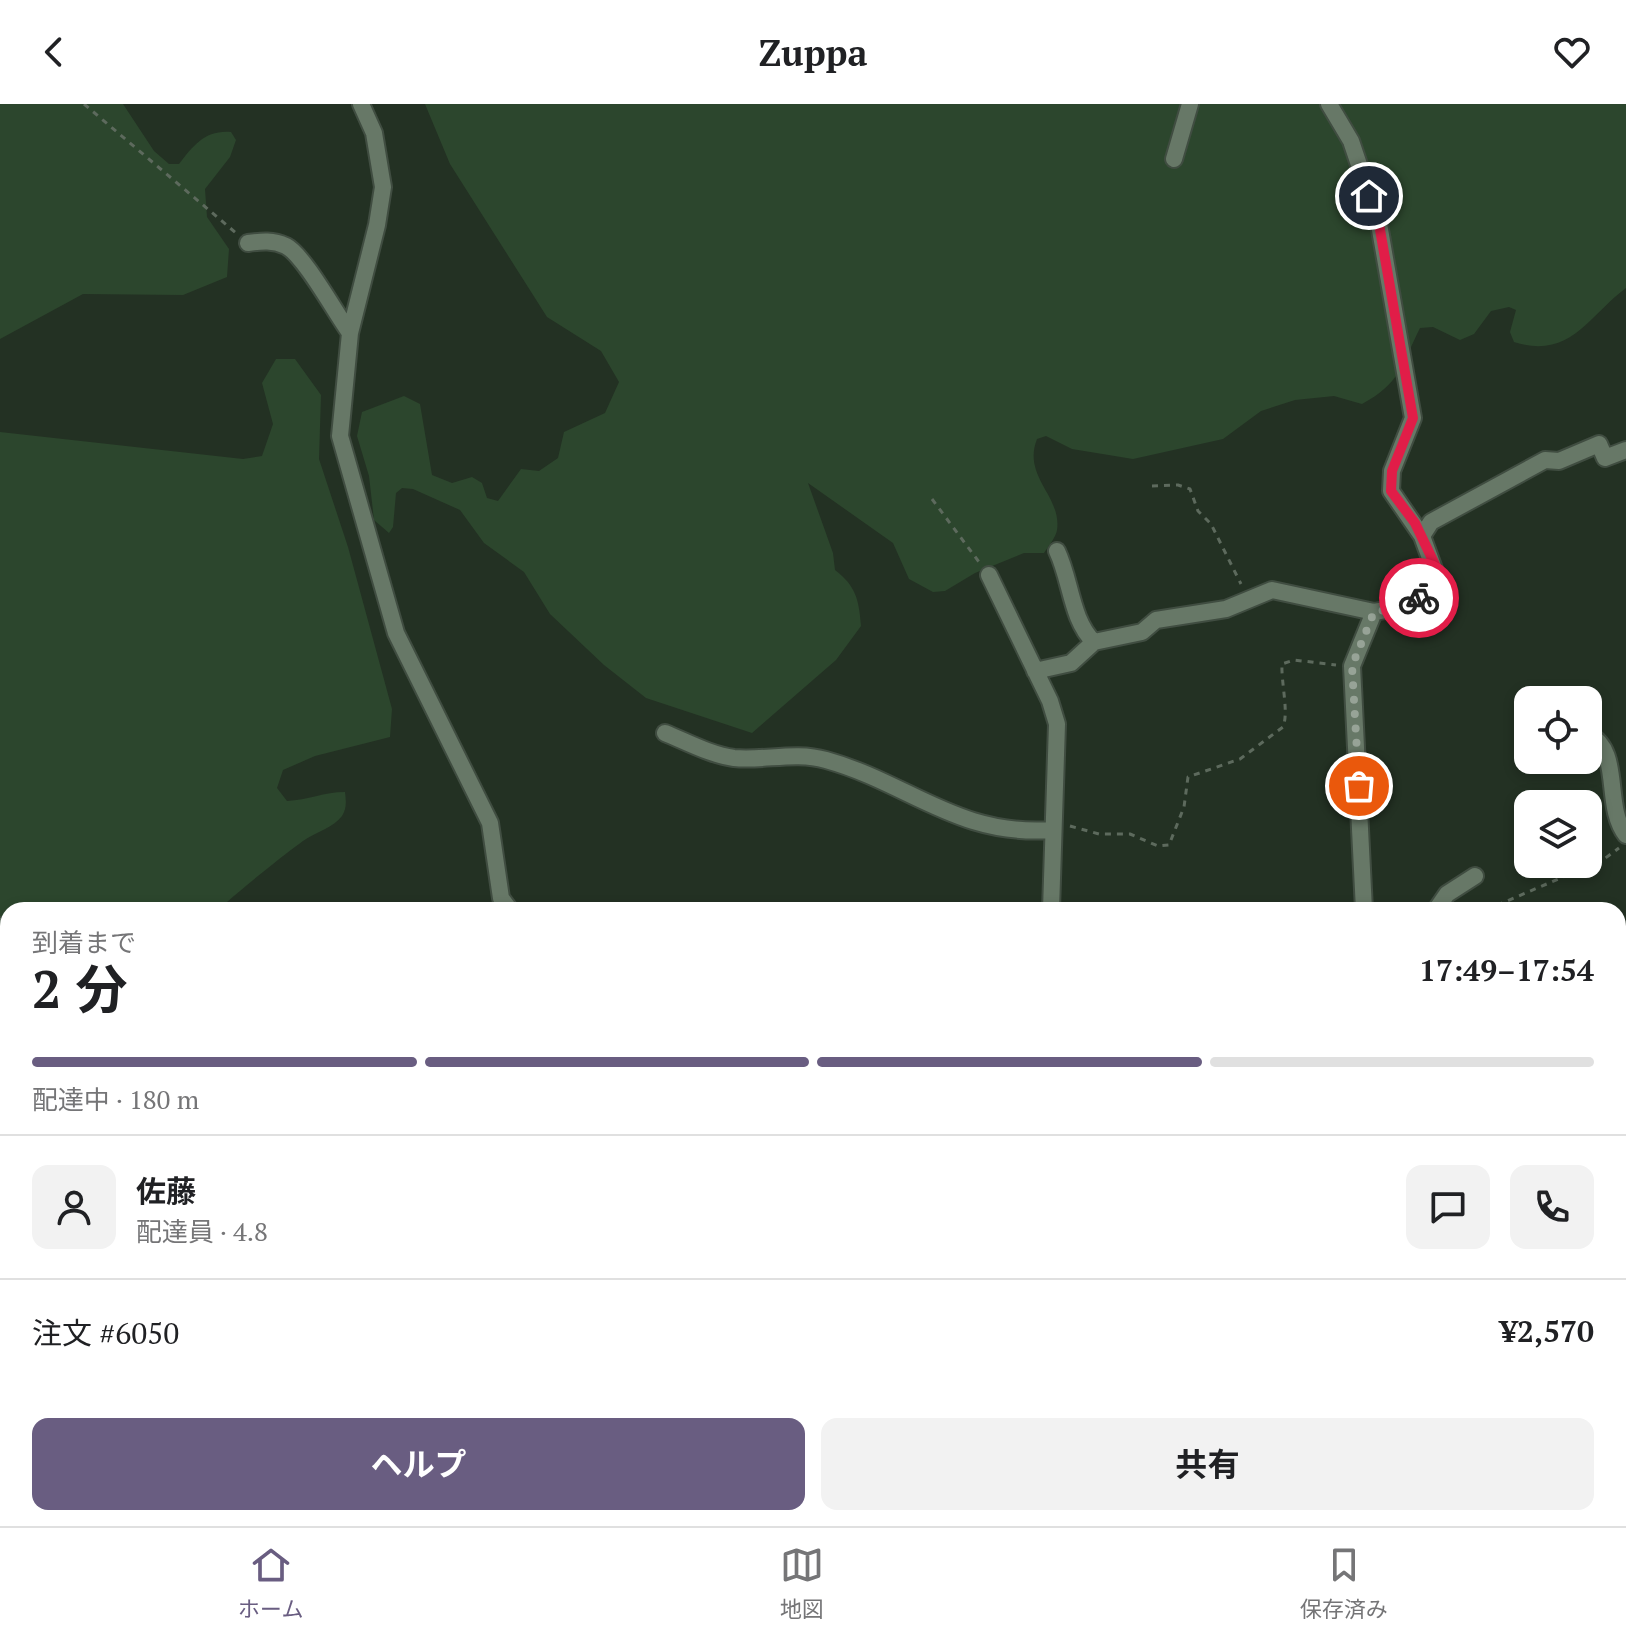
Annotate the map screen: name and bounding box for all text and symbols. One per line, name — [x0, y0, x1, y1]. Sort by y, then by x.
text: Zuppa — [758, 29, 868, 76]
icon: back — [32, 30, 76, 74]
icon: heart — [1550, 30, 1594, 74]
pin — [1335, 162, 1403, 230]
icon: home — [1347, 174, 1391, 218]
courier — [1379, 558, 1459, 638]
icon: bike — [1397, 576, 1441, 620]
map controls — [1514, 686, 1602, 878]
button: locate — [1514, 686, 1602, 774]
pin — [1325, 752, 1393, 820]
icon: bag — [1337, 764, 1381, 808]
button: layers — [1514, 790, 1602, 878]
text: 到着まで — [32, 925, 136, 959]
text: 17:49–17:54 — [1419, 950, 1594, 990]
text: 2 分 — [32, 954, 127, 1023]
text: 配達中 · 180 m — [32, 1082, 199, 1116]
button: person — [32, 1165, 116, 1249]
button: chat — [1406, 1165, 1490, 1249]
button: phone — [1510, 1165, 1594, 1249]
text: 佐藤 — [136, 1171, 196, 1211]
text: 配達員 · 4.8 — [136, 1214, 268, 1248]
text: ¥2,570 — [1500, 1311, 1594, 1351]
text: 注文 #6050 — [32, 1313, 179, 1353]
button: ヘルプ — [32, 1418, 805, 1510]
button: 共有 — [821, 1418, 1594, 1510]
tab: ホーム — [238, 1543, 303, 1623]
tab: 地図 — [780, 1543, 824, 1623]
tab: 保存済み — [1300, 1543, 1388, 1623]

